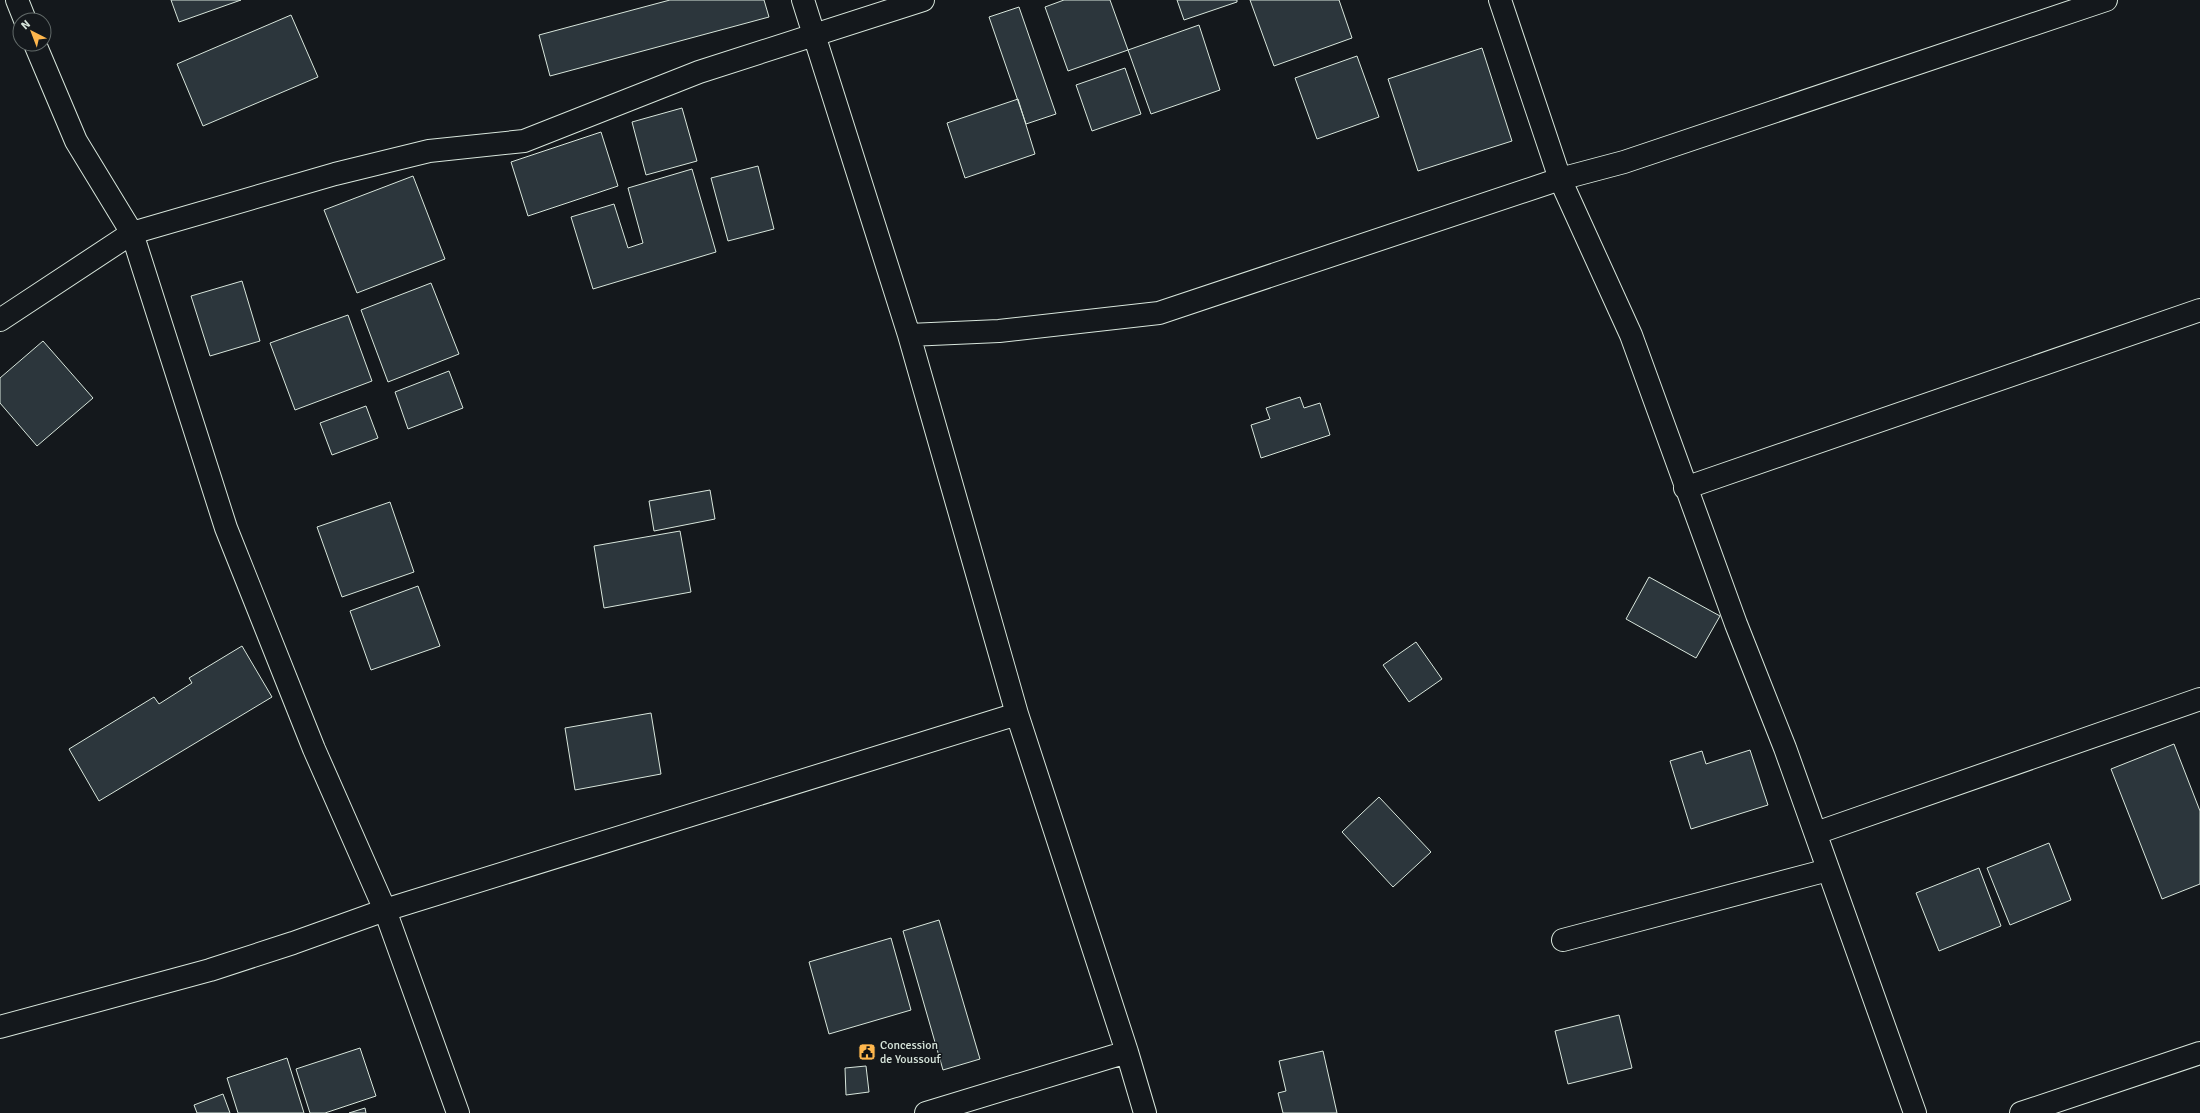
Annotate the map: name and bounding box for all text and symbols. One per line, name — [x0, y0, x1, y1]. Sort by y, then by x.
north arrow — [12, 12, 52, 52]
text: N — [18, 18, 33, 32]
place label: Concession de Youssouf — [880, 1038, 941, 1067]
public building icon: Concession de Youssouf — [857, 1042, 877, 1062]

